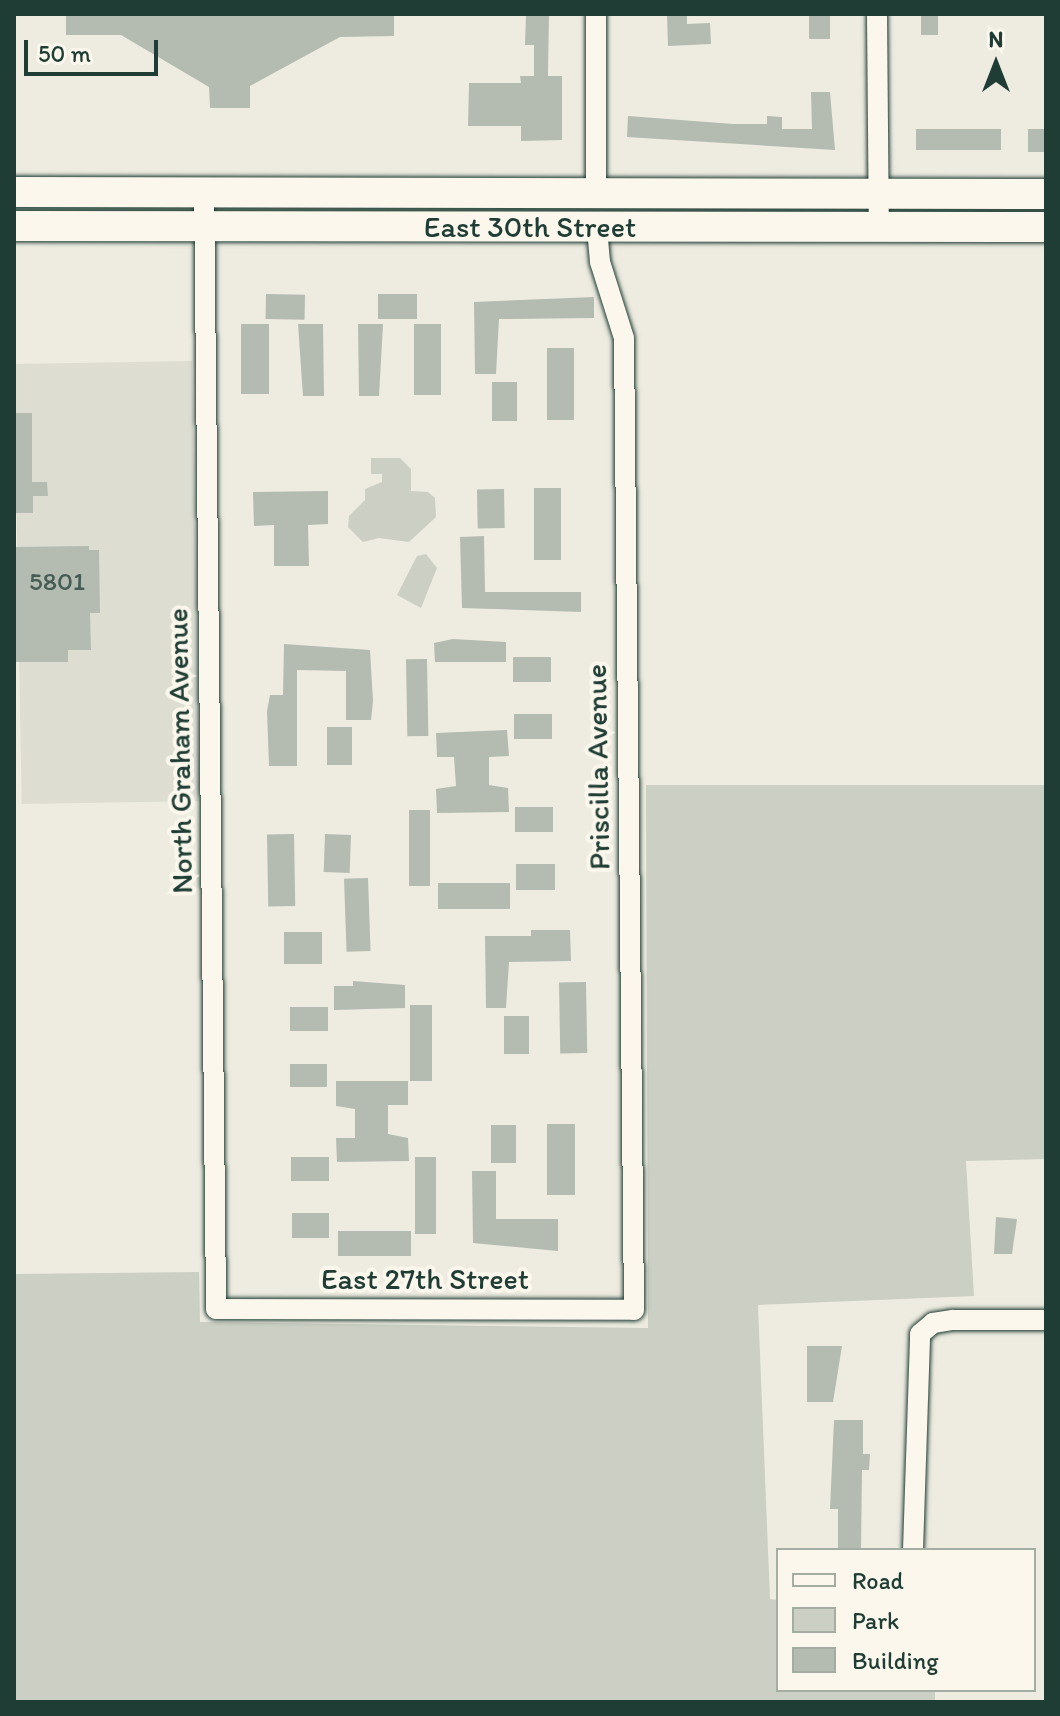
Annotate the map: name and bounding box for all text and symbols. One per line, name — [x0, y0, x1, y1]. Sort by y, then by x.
scale bar — [28, 24, 162, 74]
north arrow — [956, 24, 1036, 104]
text: N — [989, 26, 1003, 53]
text: 50 m — [38, 39, 91, 68]
street label: East 30th Street — [425, 209, 635, 245]
house number: 5801 — [29, 566, 85, 598]
street label: North Graham Avenue — [160, 608, 200, 894]
street label: Priscilla Avenue — [578, 664, 618, 870]
street label: East 27th Street — [322, 1261, 528, 1297]
legend — [776, 1548, 1036, 1692]
text: Road — [852, 1566, 904, 1595]
text: Park — [852, 1606, 899, 1635]
text: Building — [852, 1646, 939, 1675]

